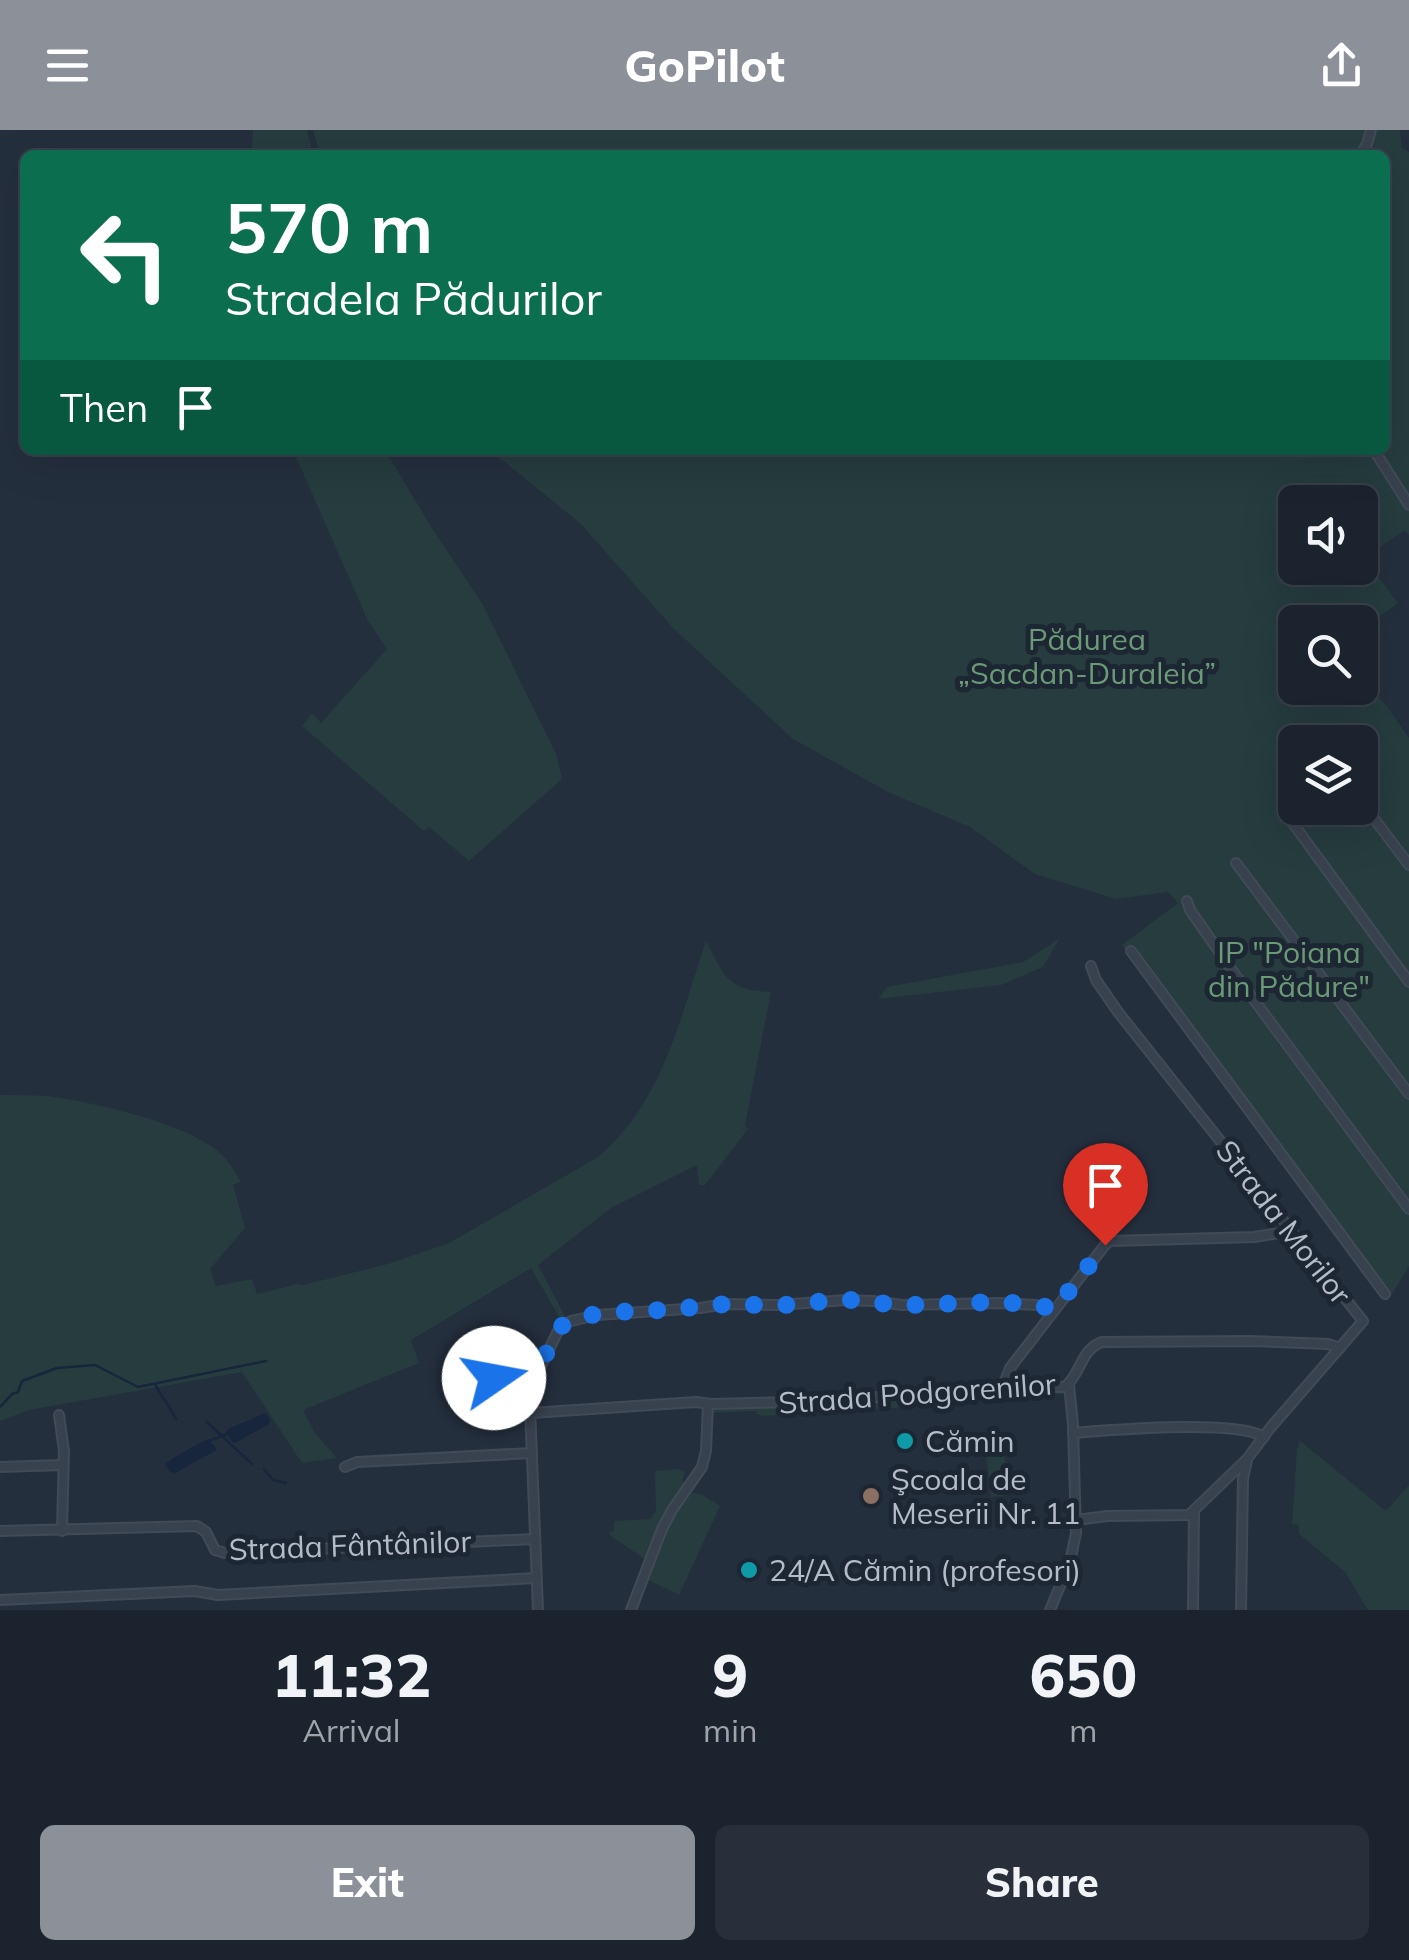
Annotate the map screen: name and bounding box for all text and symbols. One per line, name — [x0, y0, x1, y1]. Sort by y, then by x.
text: GoPilot — [624, 37, 785, 93]
icon: menu — [40, 38, 95, 93]
icon: share — [1314, 38, 1369, 93]
text: 570 m — [225, 183, 433, 271]
icon: left — [60, 190, 190, 320]
text: Stradela Pădurilor — [225, 270, 602, 326]
icon: arrive — [168, 380, 223, 435]
text: Then — [60, 384, 148, 432]
map controls — [1278, 485, 1378, 825]
button: sound — [1278, 485, 1378, 585]
button: search — [1278, 605, 1378, 705]
park label: Pădurea „Sacdan-Duraleia” — [958, 620, 1216, 692]
button: layers — [1278, 725, 1378, 825]
park label: IP "Poiana din Pădure" — [1208, 933, 1370, 1005]
street label: Strada Morilor — [1208, 1132, 1360, 1312]
pin — [1063, 1143, 1148, 1246]
icon: arrive — [1078, 1158, 1133, 1213]
position arrow — [442, 1326, 546, 1430]
street label: Strada Podgorenilor — [777, 1364, 1057, 1422]
place label: Cămin — [925, 1422, 1015, 1460]
marker: Cămin — [894, 1430, 916, 1452]
place label: Şcoala de Meserii Nr. 11 — [891, 1460, 1081, 1532]
marker: Şcoala de Meserii Nr. 11 — [860, 1485, 882, 1507]
street label: Strada Fântânilor — [228, 1522, 472, 1568]
place label: 24/A Cămin (profesori) — [769, 1551, 1081, 1589]
marker: 24/A Cămin (profesori) — [738, 1559, 760, 1581]
text: 11:32 — [272, 1637, 431, 1712]
text: 9 — [712, 1637, 748, 1712]
text: 650 — [1029, 1637, 1137, 1712]
text: Arrival — [303, 1710, 400, 1750]
text: min — [703, 1710, 758, 1750]
text: m — [1069, 1710, 1097, 1750]
button: Exit — [40, 1825, 695, 1940]
button: Share — [715, 1825, 1369, 1940]

